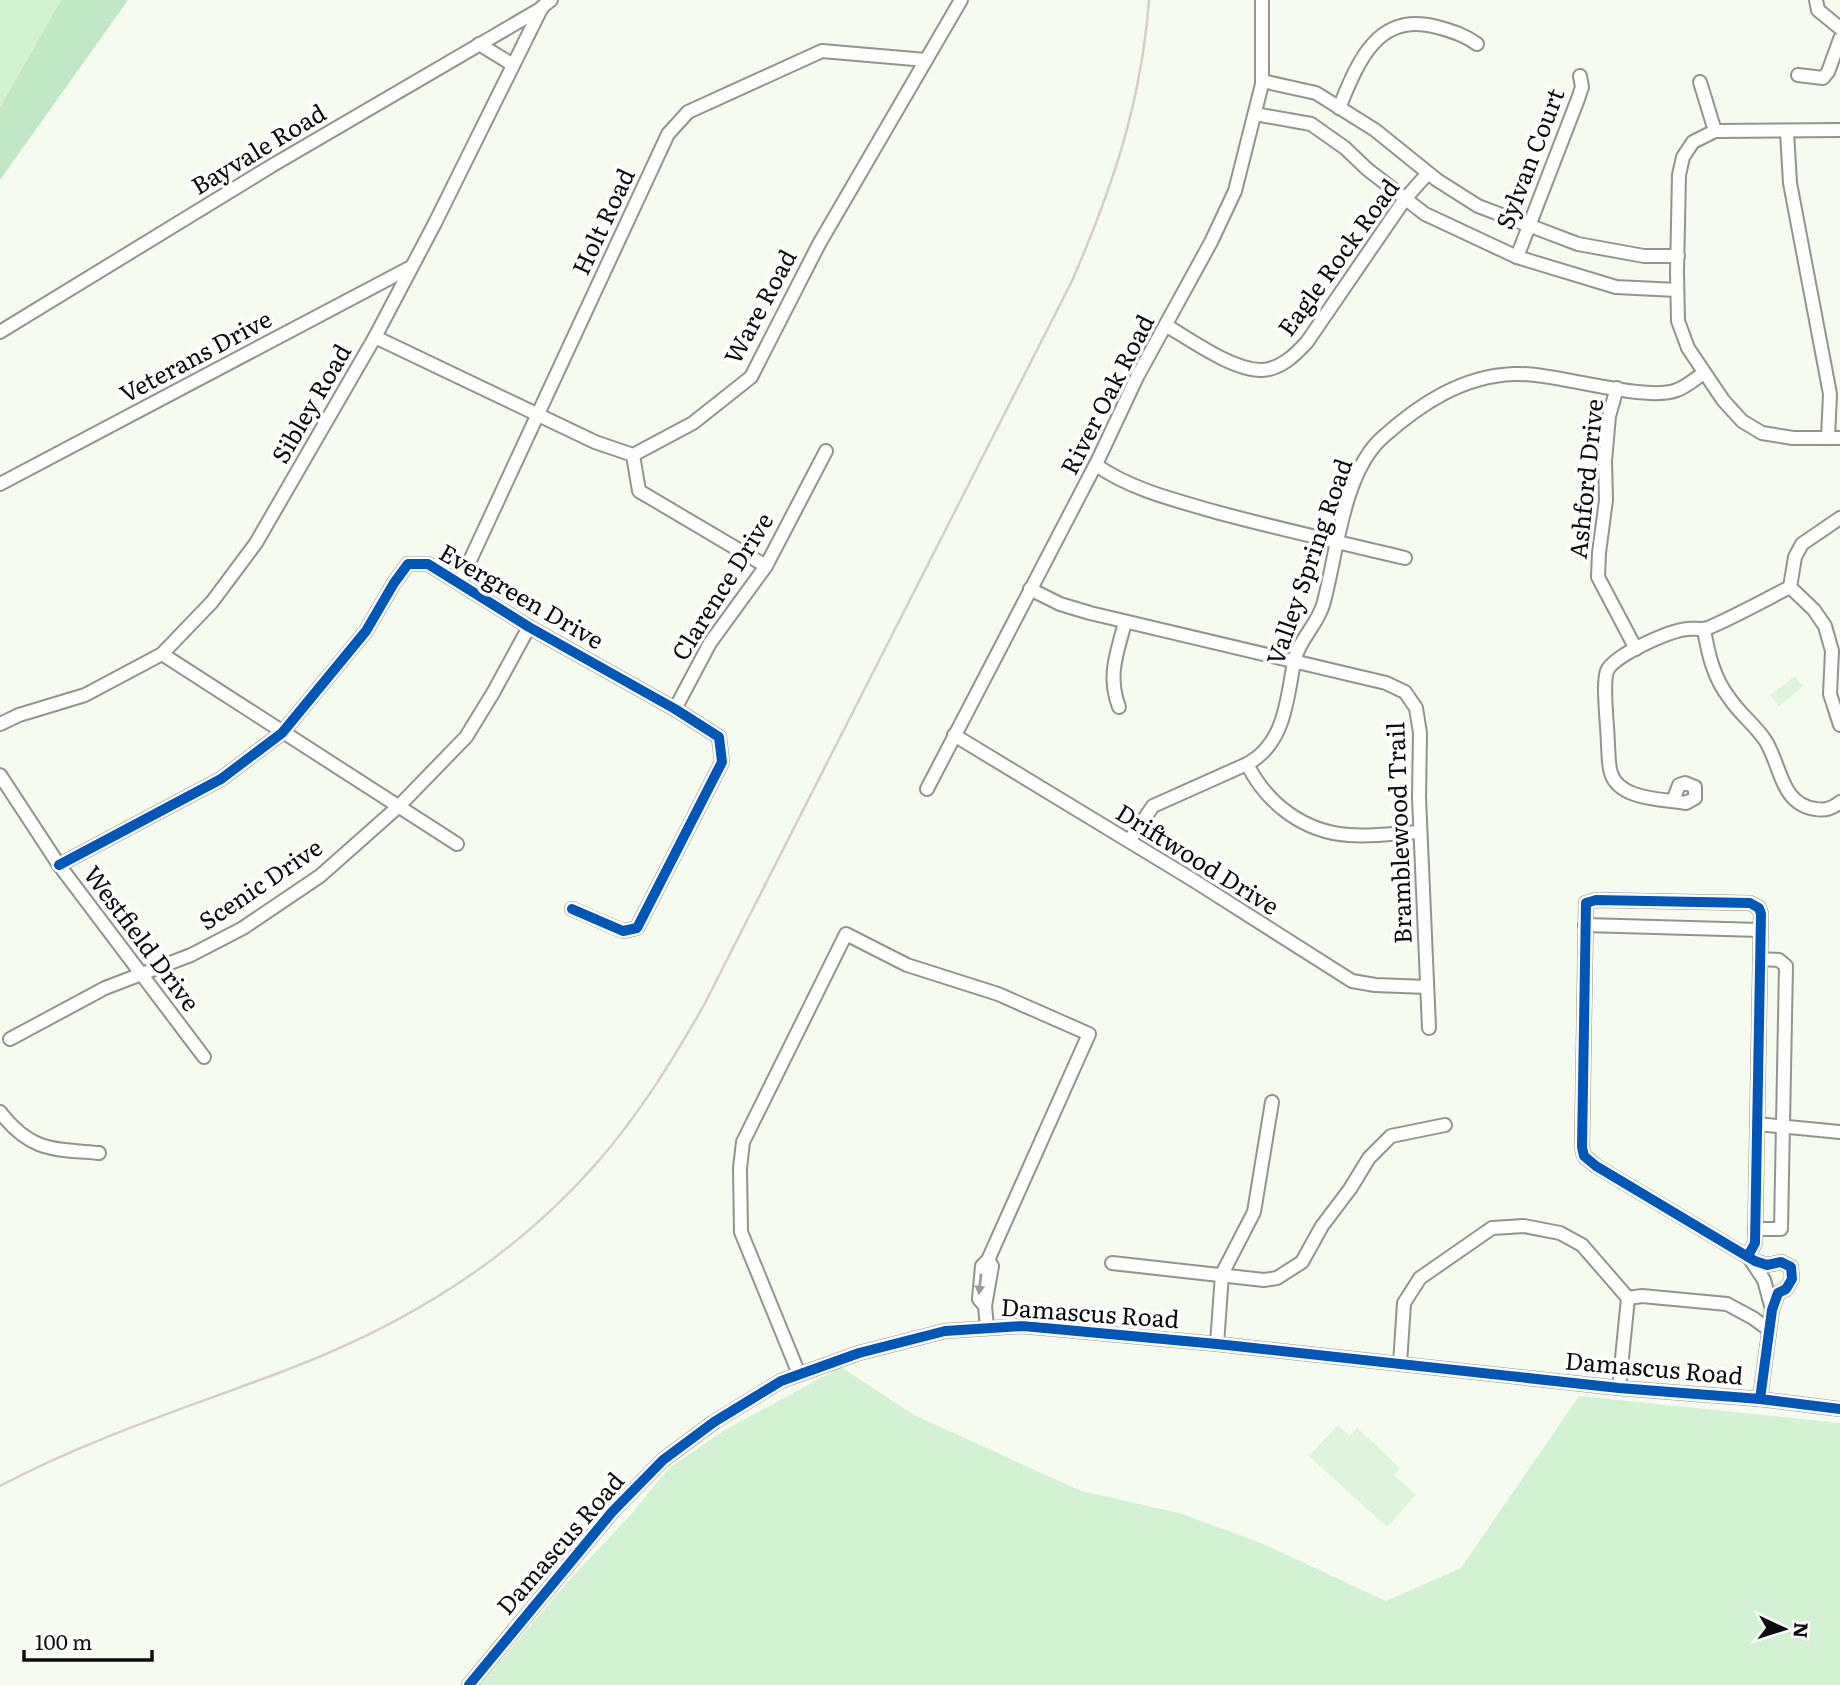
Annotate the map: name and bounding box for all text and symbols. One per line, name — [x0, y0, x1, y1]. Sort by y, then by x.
street label: Sylvan Court — [1486, 82, 1572, 234]
street label: Bayvale Road — [184, 94, 332, 202]
street label: Holt Road — [562, 162, 642, 280]
street label: Eagle Rock Road — [1268, 171, 1406, 342]
street label: Ware Road — [714, 242, 804, 369]
street label: Veterans Drive — [113, 300, 277, 410]
street label: River Oak Road — [1050, 307, 1161, 480]
street label: Sibley Road — [261, 336, 358, 469]
street label: Ashford Drive — [1559, 397, 1610, 561]
street label: Valley Spring Road — [1256, 453, 1359, 669]
street label: Clarence Drive — [661, 505, 780, 666]
street label: Evergreen Drive — [433, 533, 611, 656]
street label: Bramblewood Trail — [1376, 722, 1419, 945]
street label: Driftwood Drive — [1110, 794, 1287, 922]
street label: Scenic Drive — [191, 829, 328, 937]
street label: Westfield Drive — [77, 857, 209, 1018]
one-way arrow — [975, 1273, 986, 1295]
street label: Damascus Road — [1000, 1288, 1181, 1335]
street label: Damascus Road — [1564, 1341, 1745, 1392]
street label: Damascus Road — [487, 1463, 631, 1621]
north arrow — [1749, 1594, 1819, 1664]
scale bar — [24, 1618, 152, 1662]
text: N — [1787, 1621, 1816, 1639]
text: 100 m — [35, 1625, 92, 1656]

